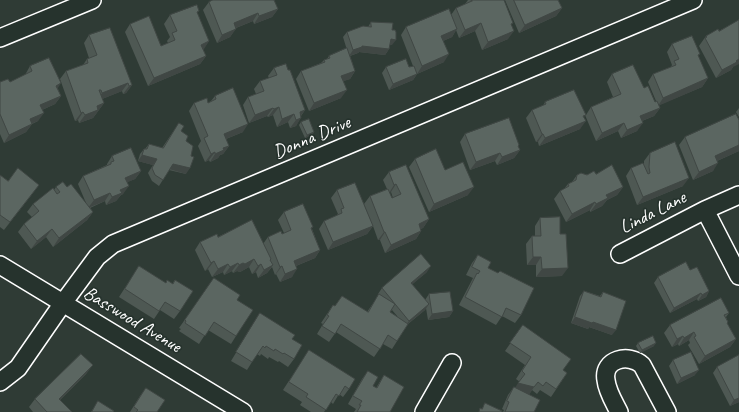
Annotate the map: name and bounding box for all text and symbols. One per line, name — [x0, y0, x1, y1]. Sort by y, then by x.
street label: Donna Drive — [270, 112, 354, 164]
street label: Linda Lane — [616, 187, 690, 239]
street label: Basswood Avenue — [79, 282, 185, 358]

